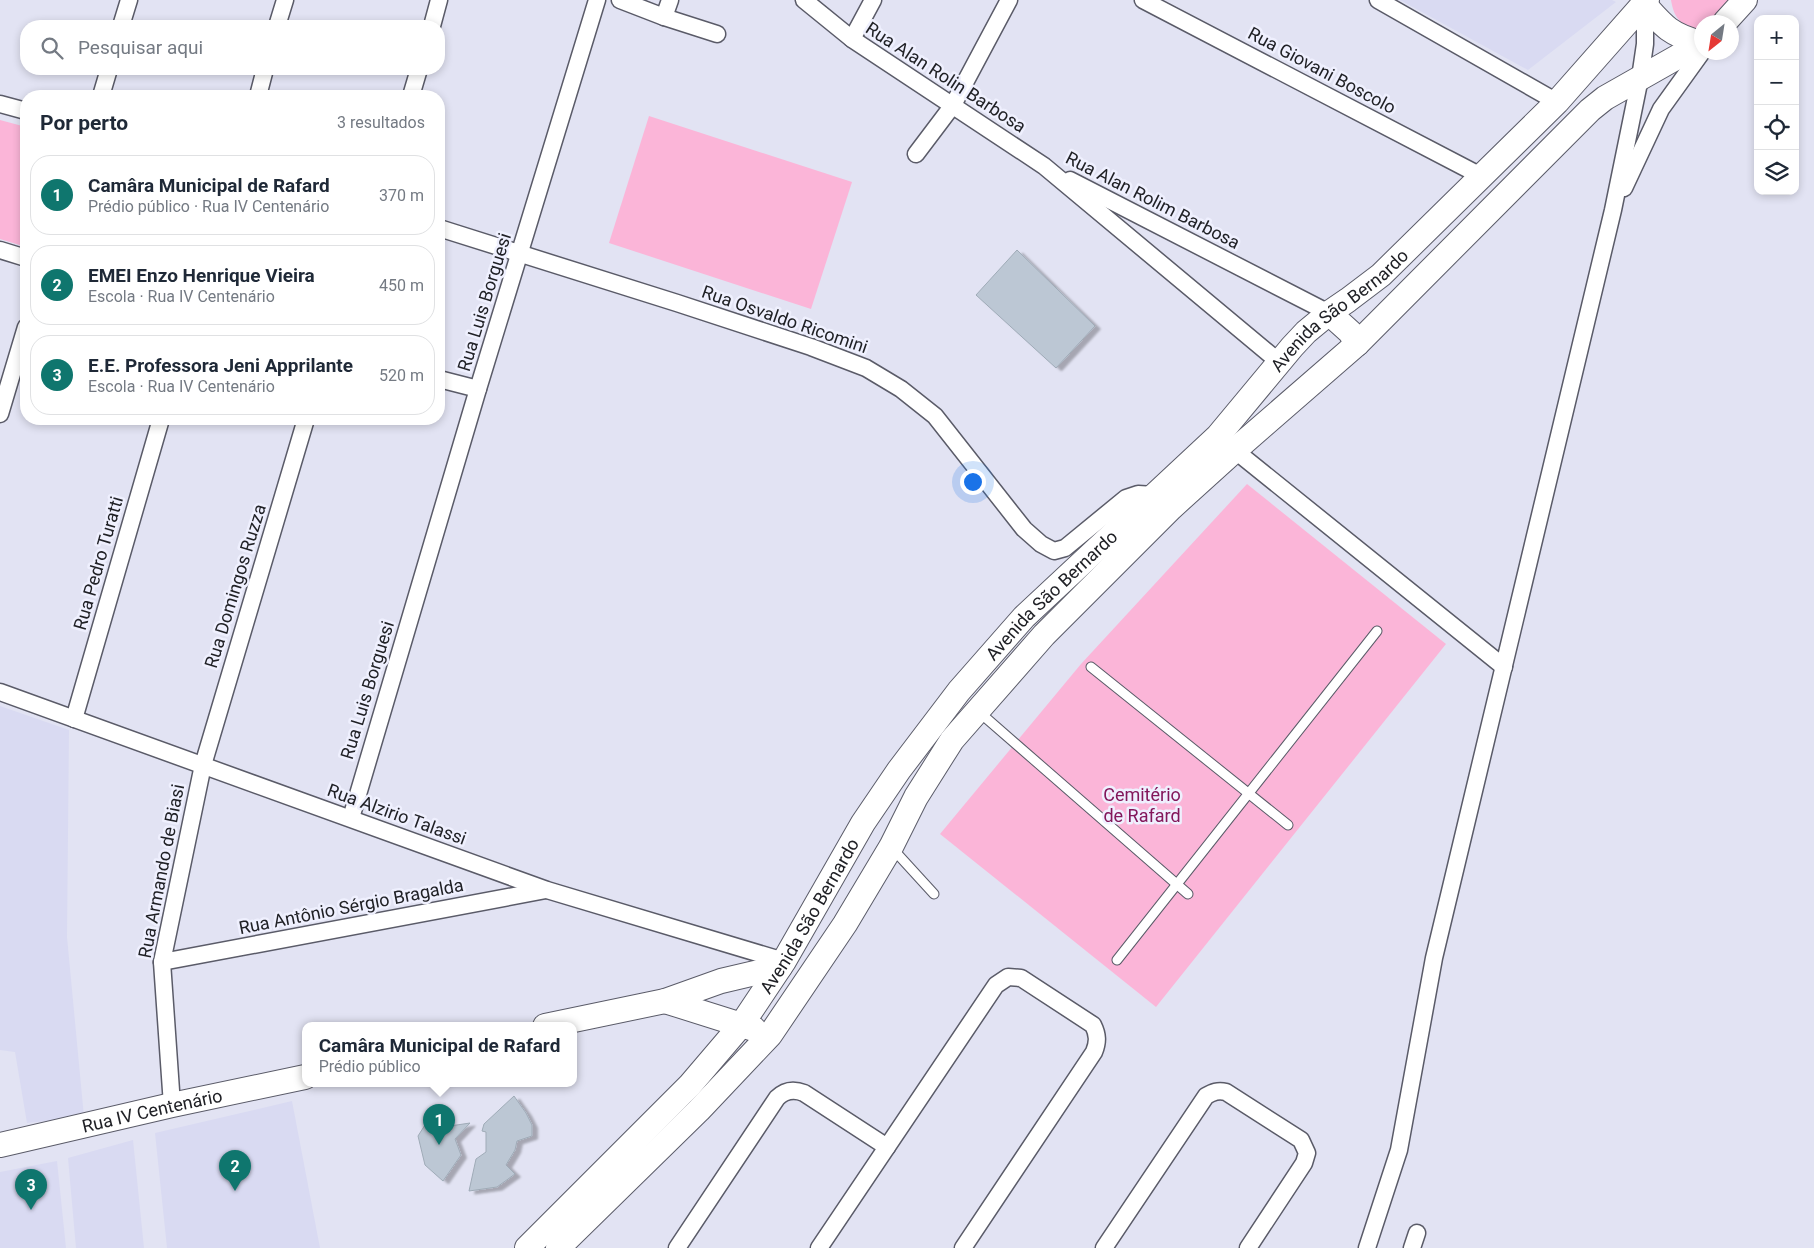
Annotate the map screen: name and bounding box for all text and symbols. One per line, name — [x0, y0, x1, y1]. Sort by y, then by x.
north arrow — [1694, 15, 1739, 60]
map controls — [1754, 15, 1799, 195]
button: + — [1754, 15, 1799, 60]
street label: Rua Alan Rolin Barbosa — [862, 17, 1030, 137]
search box — [20, 20, 445, 75]
street label: Rua Giovani Boscolo — [1245, 22, 1399, 118]
icon: search — [38, 34, 66, 62]
text: Pesquisar aqui — [78, 36, 203, 59]
button: − — [1754, 60, 1799, 105]
button: locate — [1754, 105, 1799, 150]
text: Por perto — [40, 111, 128, 135]
text: 3 resultados — [337, 113, 425, 132]
street label: Rua Alan Rolim Barbosa — [1062, 147, 1244, 253]
button: layers — [1754, 150, 1799, 195]
text: Camâra Municipal de Rafard — [88, 174, 330, 197]
text: 1 — [52, 186, 62, 205]
text: 370 m — [379, 186, 424, 205]
text: Prédio público · Rua IV Centenário — [88, 197, 329, 216]
street label: Rua Luis Borguesi — [453, 230, 515, 374]
street label: Avenida São Bernardo — [1266, 244, 1412, 376]
text: EMEI Enzo Henrique Vieira — [88, 264, 315, 287]
text: 2 — [52, 276, 62, 295]
text: 450 m — [379, 276, 424, 295]
street label: Rua Osvaldo Ricomini — [699, 281, 871, 357]
text: Escola · Rua IV Centenário — [88, 287, 275, 306]
text: E.E. Professora Jeni Apprilante — [88, 354, 353, 377]
text: 3 — [52, 366, 62, 385]
text: 520 m — [379, 366, 424, 385]
text: Escola · Rua IV Centenário — [88, 377, 275, 396]
your location — [960, 469, 986, 495]
street label: Rua Pedro Turatti — [69, 494, 127, 632]
street label: Rua Domingos Ruzza — [200, 502, 270, 670]
street label: Avenida São Bernardo — [981, 525, 1121, 664]
street label: Rua Luis Borguesi — [336, 618, 398, 762]
street label: Rua Alzirio Talassi — [325, 779, 469, 849]
street label: Rua Armando de Biasi — [134, 782, 188, 960]
park label: Cemitério de Rafard — [1103, 784, 1181, 826]
street label: Avenida São Bernardo — [755, 834, 863, 997]
street label: Rua Antônio Sérgio Bragalda — [237, 874, 465, 938]
popup — [302, 1022, 577, 1087]
text: Camâra Municipal de Rafard — [319, 1034, 560, 1057]
text: Prédio público — [319, 1057, 421, 1076]
street label: Rua IV Centenário — [80, 1084, 224, 1136]
pin: 1 — [423, 1104, 455, 1145]
pin: 2 — [219, 1150, 251, 1191]
pin: 3 — [15, 1169, 47, 1210]

